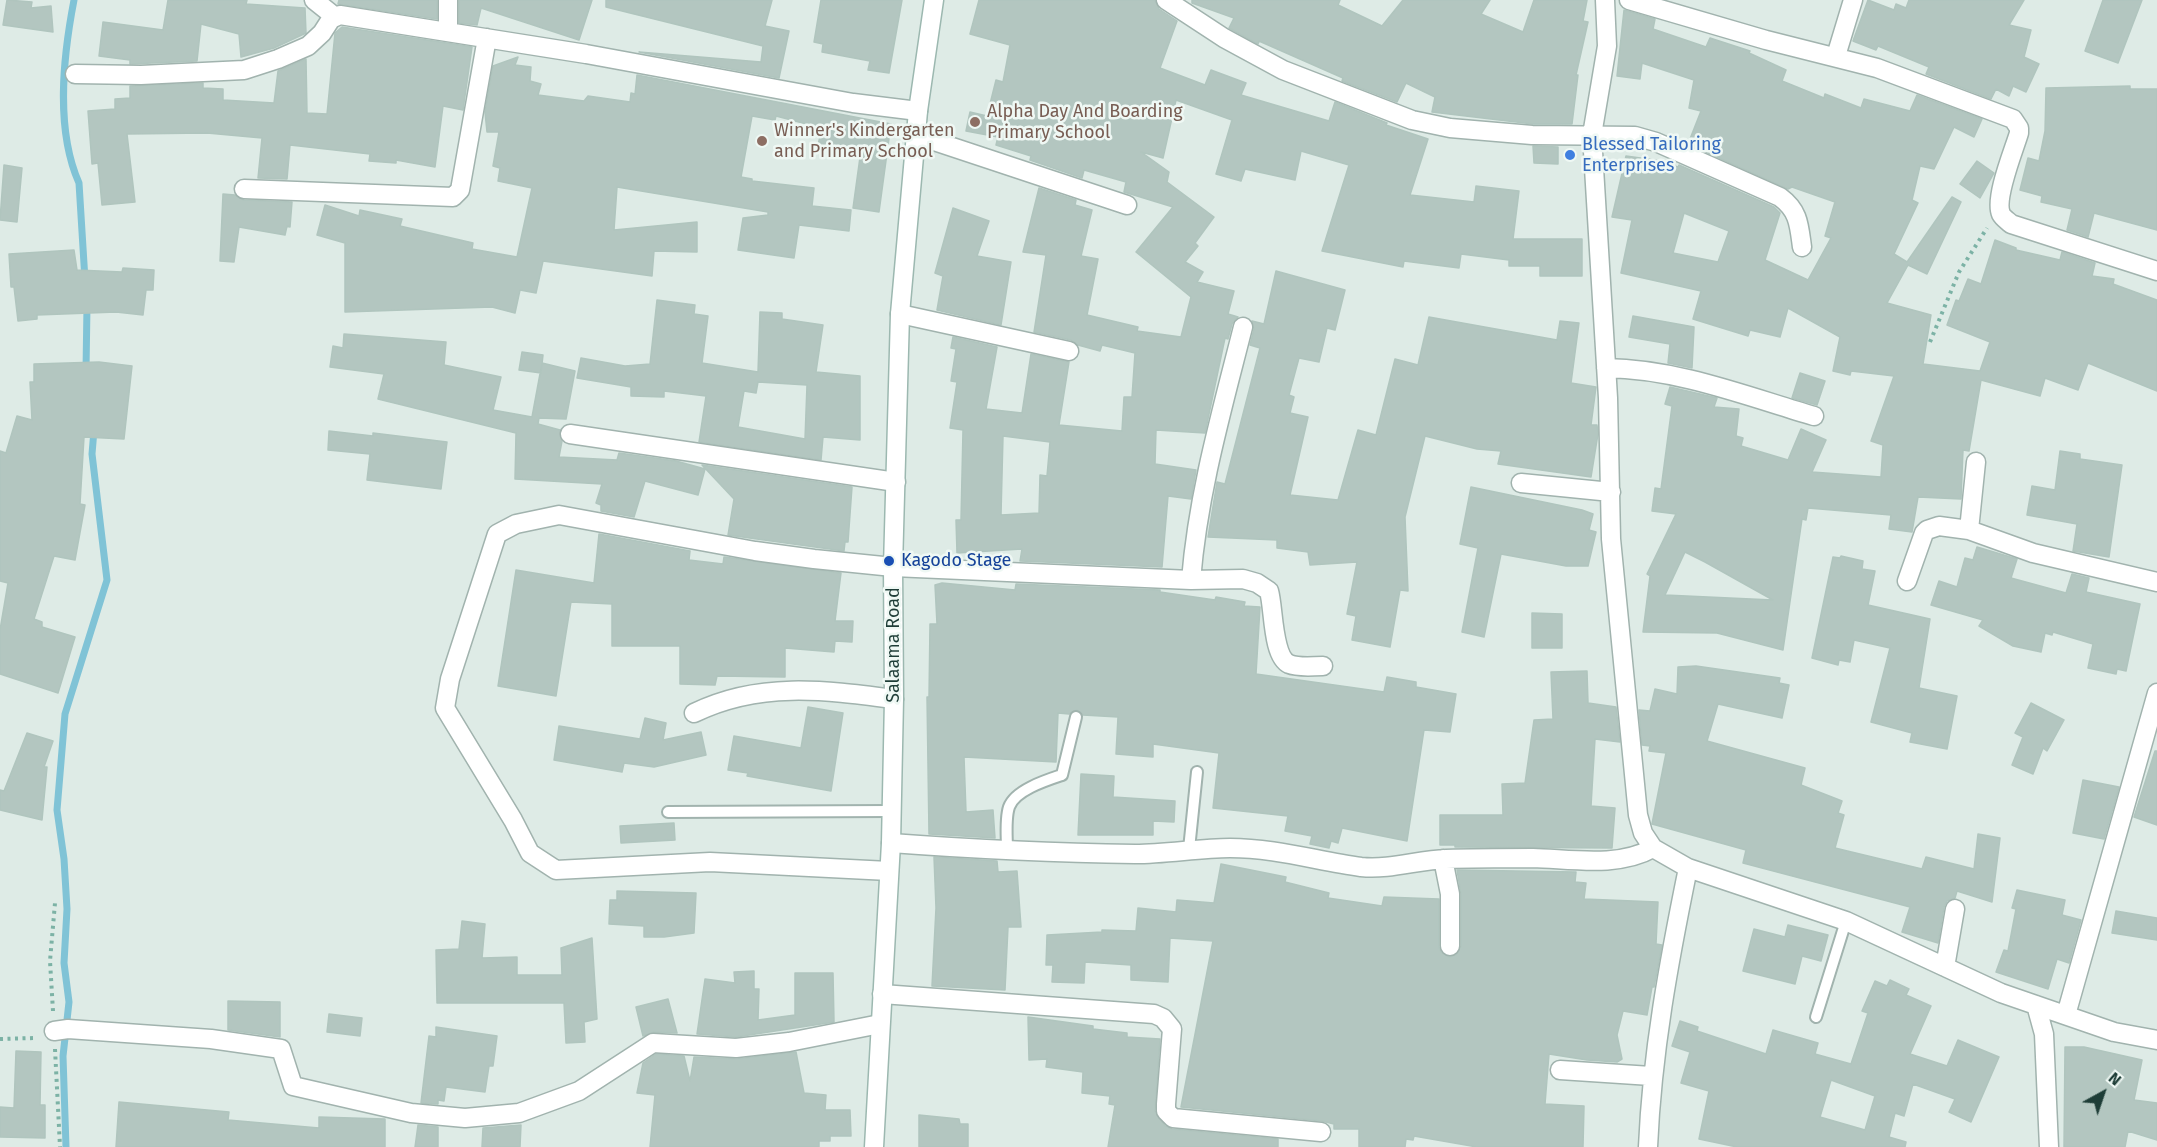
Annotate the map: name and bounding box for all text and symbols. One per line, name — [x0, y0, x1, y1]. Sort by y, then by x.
place label: Alpha Day And Boarding Primary School — [987, 101, 1183, 144]
marker: Alpha Day And Boarding Primary School — [968, 115, 982, 129]
place label: Winner's Kindergarten and Primary School — [774, 120, 955, 162]
marker: Winner's Kindergarten and Primary School — [755, 134, 769, 148]
place label: Blessed Tailoring Enterprises — [1582, 134, 1721, 176]
marker: Blessed Tailoring Enterprises — [1563, 148, 1577, 162]
place label: Kagodo Stage — [901, 550, 1011, 572]
marker: Kagodo Stage — [882, 554, 896, 568]
street label: Salaama Road — [883, 587, 905, 703]
north arrow — [2073, 1063, 2133, 1123]
text: N — [2105, 1068, 2125, 1090]

